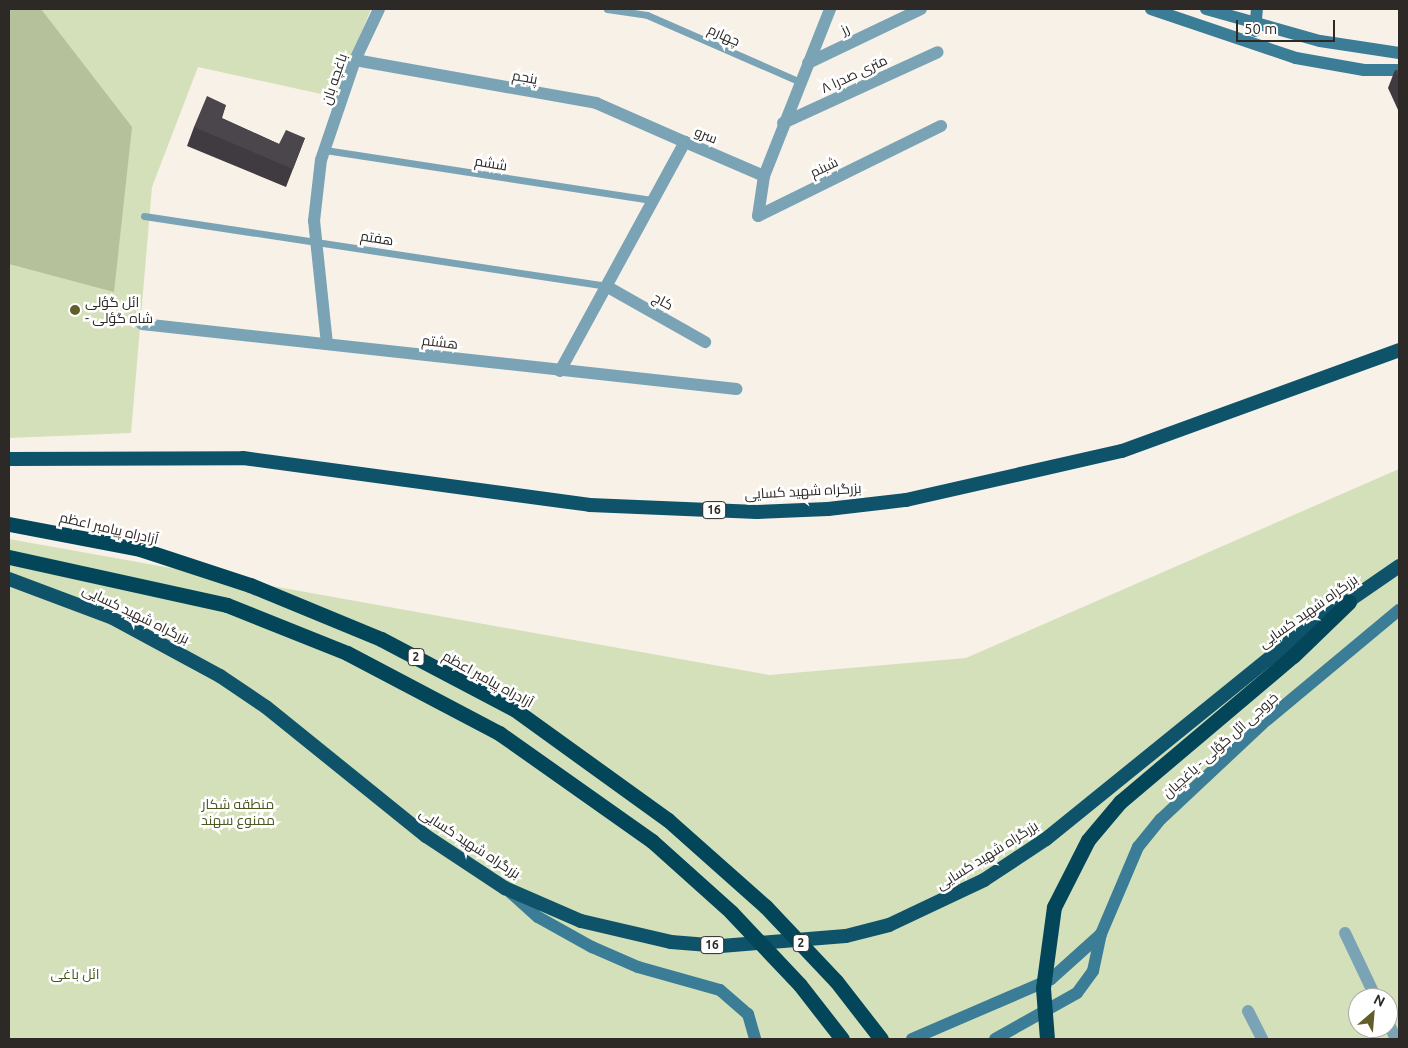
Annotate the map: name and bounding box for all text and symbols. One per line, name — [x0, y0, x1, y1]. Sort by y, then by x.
scale bar — [1238, 10, 1337, 42]
street label: چهارم — [705, 20, 743, 50]
street label: رز — [838, 20, 852, 38]
text: 50 m — [1244, 20, 1277, 37]
street label: باغچه بان — [317, 51, 351, 107]
street label: ۸ متری صدرا — [818, 51, 890, 97]
street label: پنجم — [511, 67, 539, 87]
street label: سرو — [692, 123, 720, 147]
street label: ششم — [473, 152, 509, 174]
street label: شبنم — [807, 153, 841, 181]
street label: هفتم — [359, 227, 395, 249]
street label: کاج — [650, 289, 676, 313]
place label: ائل گؤلی - شاه گؤلی — [85, 294, 153, 326]
marker: ائل گؤلی - شاه گؤلی — [69, 304, 81, 316]
street label: هشتم — [421, 331, 459, 353]
street label: بزرگراه شهید کسایی — [744, 480, 862, 502]
road number: 16 — [702, 500, 726, 520]
street label: آزادراه پیامبر اعظم — [58, 508, 160, 548]
street label: بزرگراه شهید کسایی — [1255, 571, 1361, 651]
street label: بزرگراه شهید کسایی — [80, 581, 192, 647]
street label: آزادراه پیامبر اعظم — [440, 647, 536, 711]
road number: 2 — [407, 648, 425, 666]
street label: خروجی ائل گؤلی - یاغچیان — [1159, 689, 1281, 801]
park label: منطقه شکار ممنوع سهند — [201, 796, 275, 829]
street label: بزرگراه شهید کسایی — [416, 804, 524, 882]
street label: بزرگراه شهید کسایی — [933, 817, 1041, 893]
road number: 2 — [792, 934, 810, 952]
road number: 16 — [700, 936, 724, 954]
park label: ائل باغی — [50, 966, 100, 982]
north arrow — [1348, 988, 1398, 1038]
text: N — [1371, 991, 1388, 1010]

